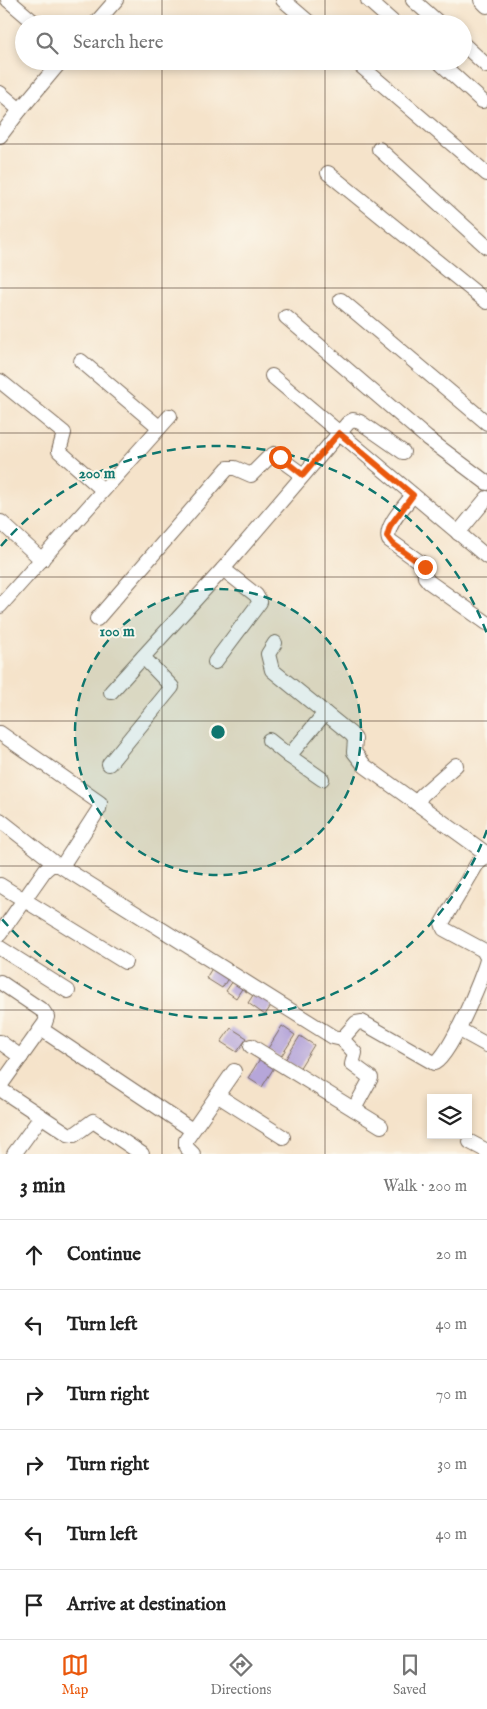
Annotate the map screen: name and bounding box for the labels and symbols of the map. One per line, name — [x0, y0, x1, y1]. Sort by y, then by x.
route start — [269, 446, 292, 469]
text: 200 m — [79, 464, 116, 483]
route end — [414, 556, 437, 579]
text: 100 m — [99, 622, 135, 641]
centre of rings — [209, 723, 227, 741]

